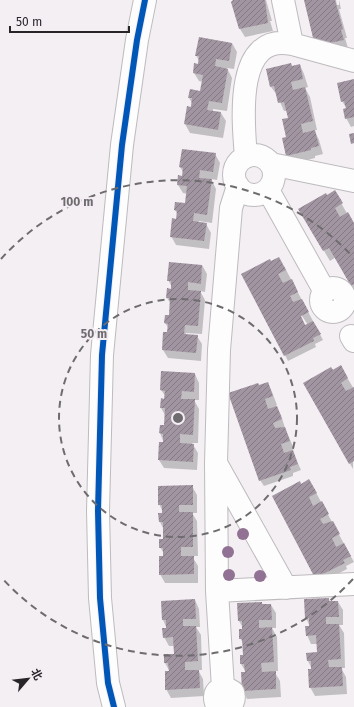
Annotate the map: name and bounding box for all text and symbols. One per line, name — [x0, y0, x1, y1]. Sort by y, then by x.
scale bar — [10, 8, 129, 34]
text: 50 m — [16, 15, 42, 29]
text: 100 m — [61, 195, 93, 209]
text: 50 m — [81, 327, 107, 341]
centre of rings — [171, 411, 185, 425]
north arrow — [8, 659, 48, 699]
text: 北 — [28, 667, 45, 682]

